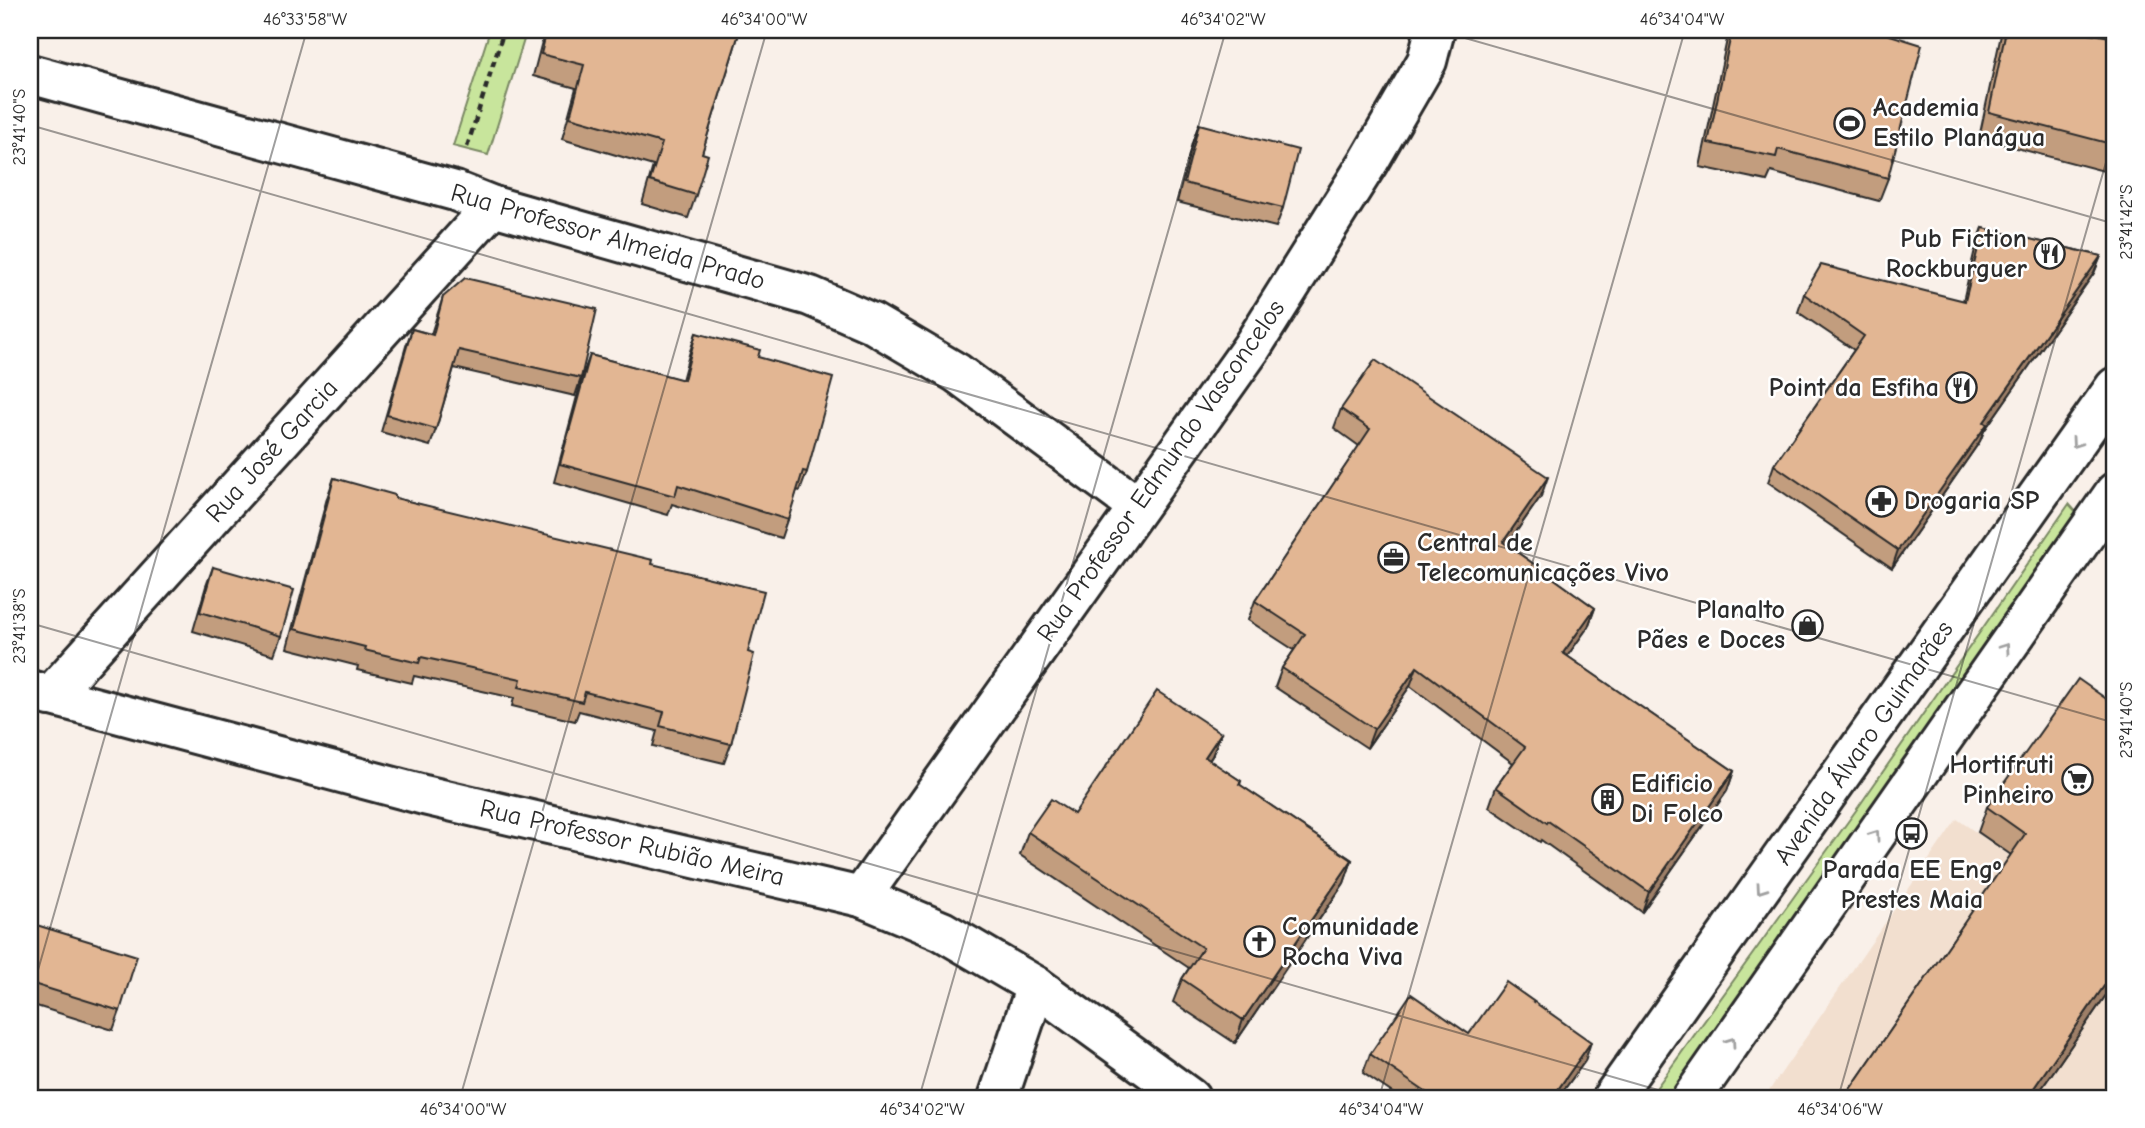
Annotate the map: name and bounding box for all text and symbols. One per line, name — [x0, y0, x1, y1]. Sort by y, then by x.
text: 46°33'58"W — [263, 9, 348, 30]
text: 46°34'00"W — [721, 9, 808, 30]
text: 46°34'02"W — [1180, 9, 1266, 30]
text: 46°34'04"W — [1640, 9, 1725, 30]
text: 23°41'40"S — [9, 88, 30, 165]
place label: Academia Estilo Planágua — [1873, 93, 2045, 153]
sports icon: Academia Estilo Planágua — [1833, 106, 1867, 140]
street label: Rua Professor Almeida Prado — [447, 178, 769, 296]
text: 23°41'42"S — [2116, 184, 2137, 260]
place label: Pub Fiction Rockburguer — [1886, 224, 2028, 284]
restaurant icon: Pub Fiction Rockburguer — [2033, 237, 2067, 271]
street label: Rua Professor Edmundo Vasconcelos — [1031, 294, 1291, 648]
restaurant icon: Point da Esfiha — [1945, 371, 1979, 405]
street label: Rua José Garcia — [200, 373, 344, 529]
place label: Point da Esfiha — [1769, 373, 1939, 403]
one-way arrow — [2072, 435, 2084, 448]
pharmacy icon: Drogaria SP — [1864, 484, 1898, 518]
place label: Drogaria SP — [1904, 486, 2040, 516]
place label: Central de Telecomunicações Vivo — [1417, 528, 1669, 588]
office icon: Central de Telecomunicações Vivo — [1377, 541, 1411, 575]
text: 23°41'38"S — [9, 588, 30, 664]
place label: Planalto Pães e Doces — [1637, 595, 1785, 655]
shop icon: Planalto Pães e Doces — [1791, 608, 1825, 642]
street label: Avenida Álvaro Guimarães — [1767, 615, 1960, 871]
one-way arrow — [1996, 643, 2009, 656]
text: 23°41'40"S — [2116, 681, 2137, 758]
place label: Hortifruti Pinheiro — [1950, 750, 2054, 810]
supermarket icon: Hortifruti Pinheiro — [2060, 763, 2094, 797]
place label: Edificio Di Folco — [1631, 769, 1723, 829]
building icon: Edificio Di Folco — [1591, 782, 1625, 816]
street label: Rua Professor Rubião Meira — [477, 793, 787, 893]
bus stop icon: Parada EE Engº Prestes Maia — [1895, 817, 1929, 851]
one-way arrow — [1867, 830, 1879, 843]
place label: Parada EE Engº Prestes Maia — [1823, 855, 2001, 915]
one-way arrow — [1757, 881, 1769, 894]
place label: Comunidade Rocha Viva — [1282, 912, 1419, 972]
church icon: Comunidade Rocha Viva — [1242, 925, 1276, 959]
one-way arrow — [1723, 1037, 1735, 1050]
text: 46°34'00"W — [420, 1099, 507, 1120]
text: 46°34'02"W — [879, 1099, 965, 1120]
text: 46°34'04"W — [1339, 1099, 1424, 1120]
text: 46°34'06"W — [1797, 1099, 1883, 1120]

